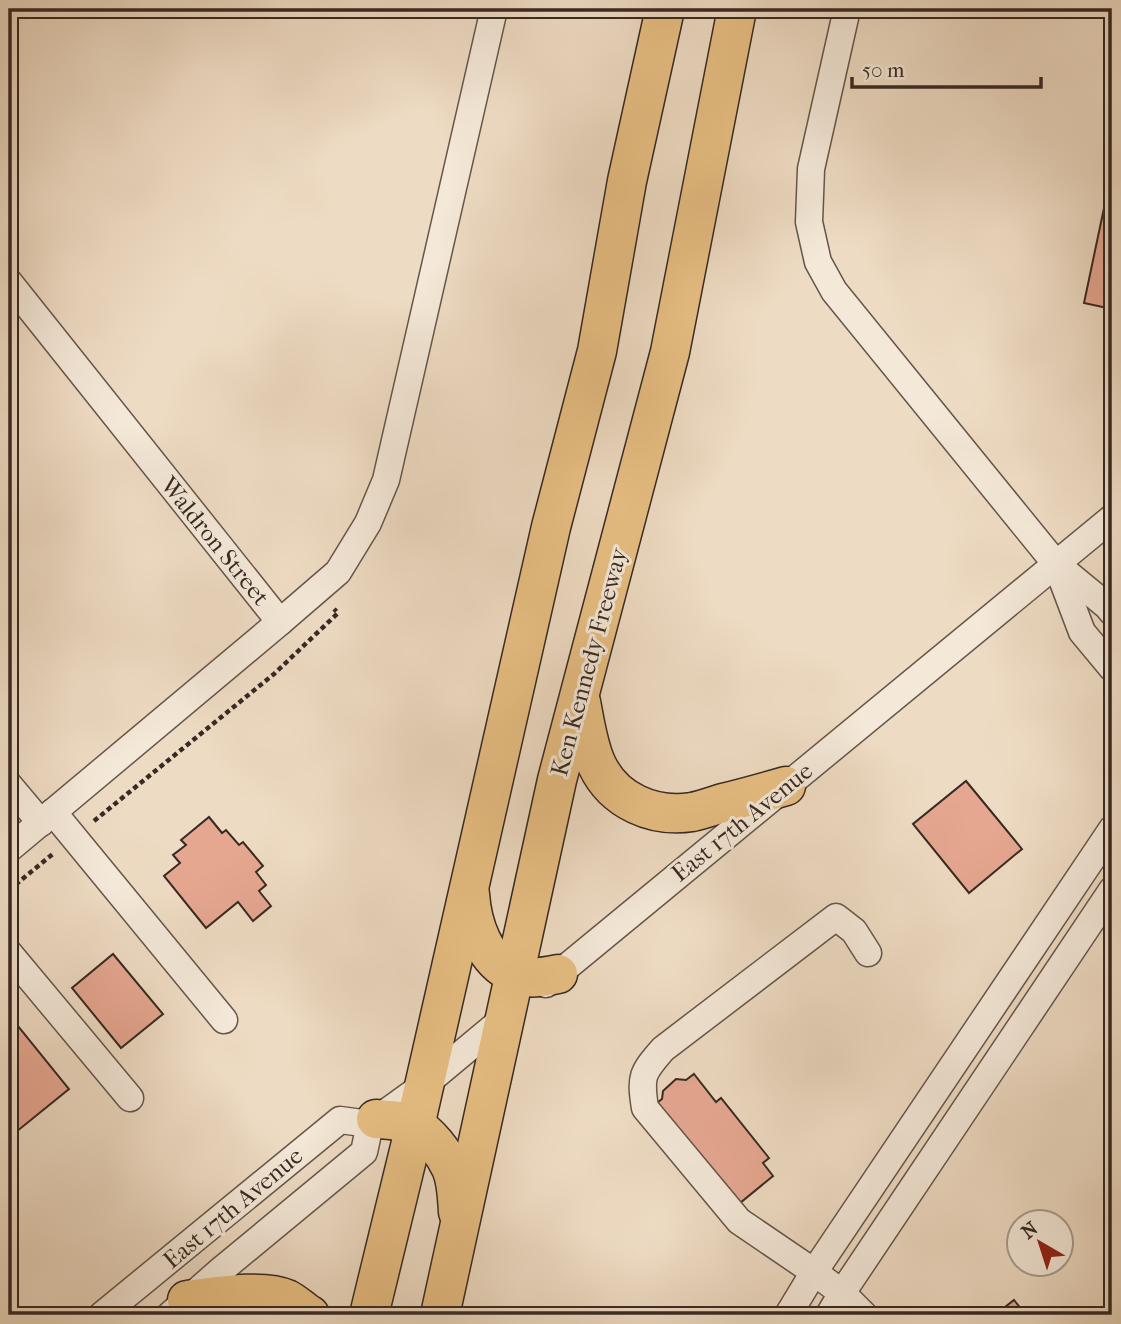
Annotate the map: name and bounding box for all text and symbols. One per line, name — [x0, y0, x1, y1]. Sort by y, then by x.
scale bar — [852, 46, 1040, 90]
text: 50 m — [862, 58, 905, 82]
street label: Waldron Street — [154, 470, 276, 611]
street label: Ken Kennedy Freeway — [545, 544, 633, 779]
street label: East 17th Avenue — [666, 757, 818, 887]
street label: East 17th Avenue — [158, 1142, 308, 1274]
north arrow — [1006, 1208, 1076, 1278]
text: N — [1017, 1217, 1043, 1244]

